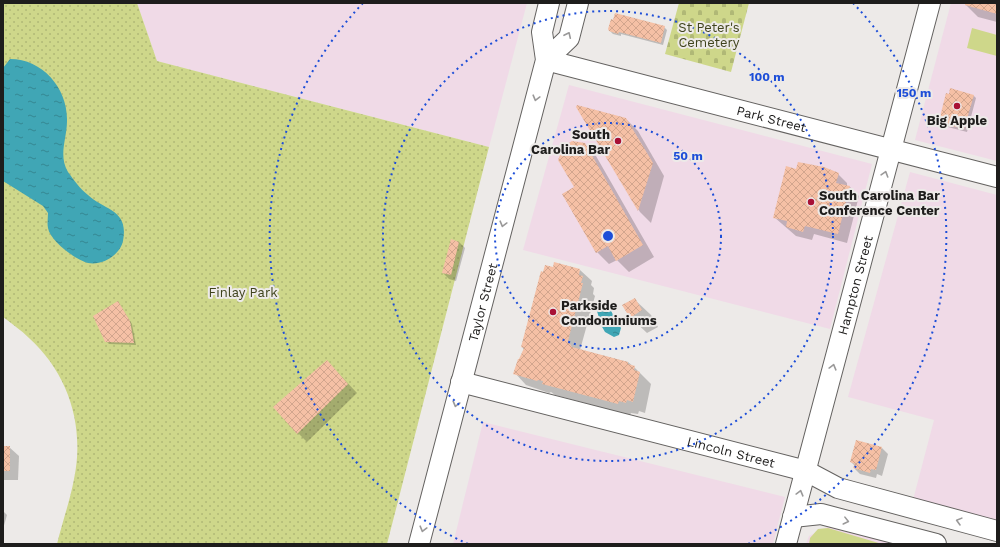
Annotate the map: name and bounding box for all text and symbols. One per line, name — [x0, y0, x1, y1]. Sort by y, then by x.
park label: St Peter's Cemetery — [678, 20, 740, 50]
one-way arrow — [563, 32, 571, 40]
text: 100 m — [749, 70, 785, 84]
text: 150 m — [897, 86, 931, 100]
one-way arrow — [532, 94, 541, 101]
marker: Big Apple — [952, 101, 962, 111]
street label: Park Street — [735, 102, 808, 135]
place label: Big Apple — [927, 113, 988, 128]
place label: South Carolina Bar — [531, 127, 610, 157]
marker: South Carolina Bar — [613, 136, 623, 146]
text: 50 m — [673, 149, 703, 163]
one-way arrow — [880, 171, 889, 178]
place label: South Carolina Bar Conference Center — [819, 188, 940, 218]
marker: South Carolina Bar Conference Center — [806, 197, 816, 207]
one-way arrow — [499, 220, 508, 227]
centre of rings — [601, 229, 615, 243]
street label: Hampton Street — [835, 233, 875, 336]
street label: Taylor Street — [465, 261, 500, 343]
park label: Finlay Park — [208, 285, 278, 300]
place label: Parkside Condominiums — [561, 298, 657, 328]
marker: Parkside Condominiums — [548, 307, 558, 317]
one-way arrow — [828, 364, 837, 371]
one-way arrow — [452, 400, 461, 407]
street label: Lincoln Street — [686, 433, 777, 470]
one-way arrow — [795, 490, 804, 497]
one-way arrow — [842, 516, 849, 524]
one-way arrow — [956, 517, 963, 526]
one-way arrow — [419, 526, 428, 533]

